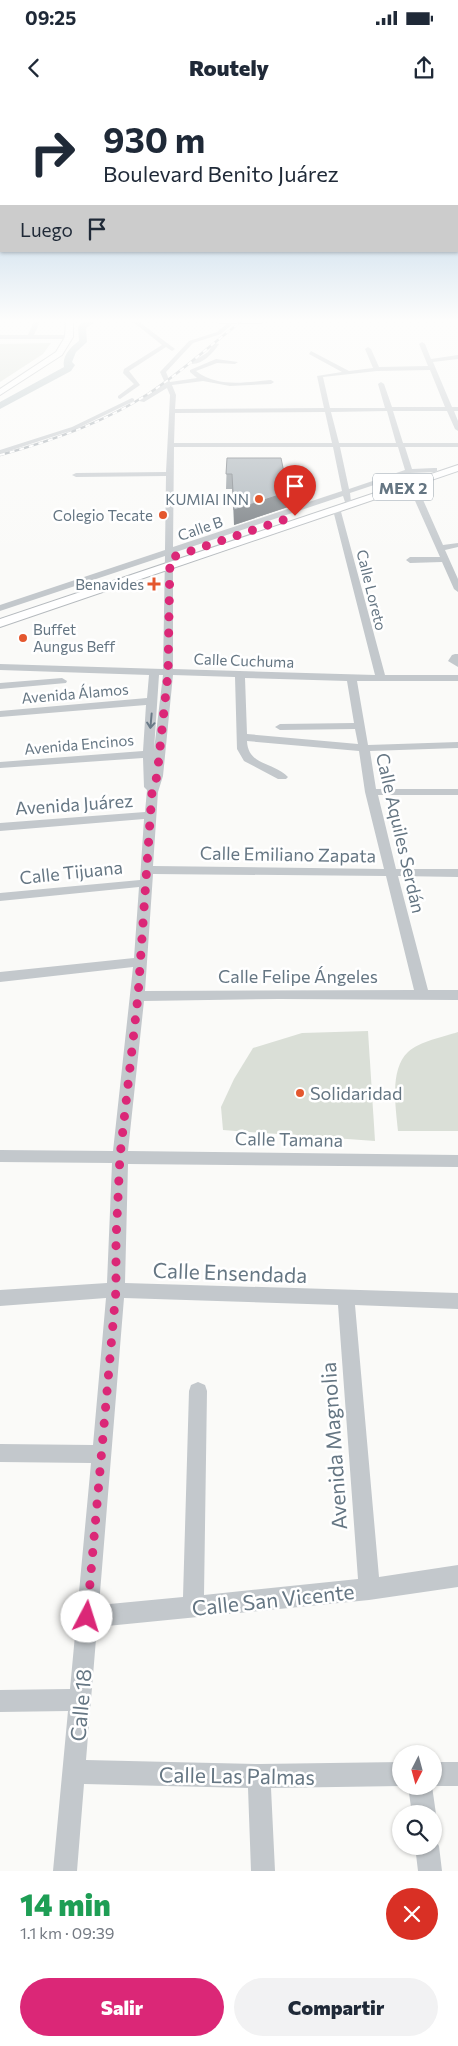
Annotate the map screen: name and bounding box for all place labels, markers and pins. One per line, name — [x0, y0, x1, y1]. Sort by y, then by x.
pin — [274, 465, 316, 516]
place label: KUMIAI INN — [165, 490, 249, 508]
marker: KUMIAI INN — [253, 493, 265, 505]
place label: Colegio Tecate — [53, 506, 153, 524]
marker: Colegio Tecate — [157, 509, 169, 521]
place label: Benavides — [75, 575, 144, 593]
marker: Benavides — [148, 578, 160, 590]
place label: Buffet Aungus Beff — [33, 620, 116, 655]
marker: Buffet Aungus Beff — [17, 632, 29, 644]
place label: Solidaridad — [310, 1082, 402, 1104]
marker: Solidaridad — [294, 1087, 306, 1099]

